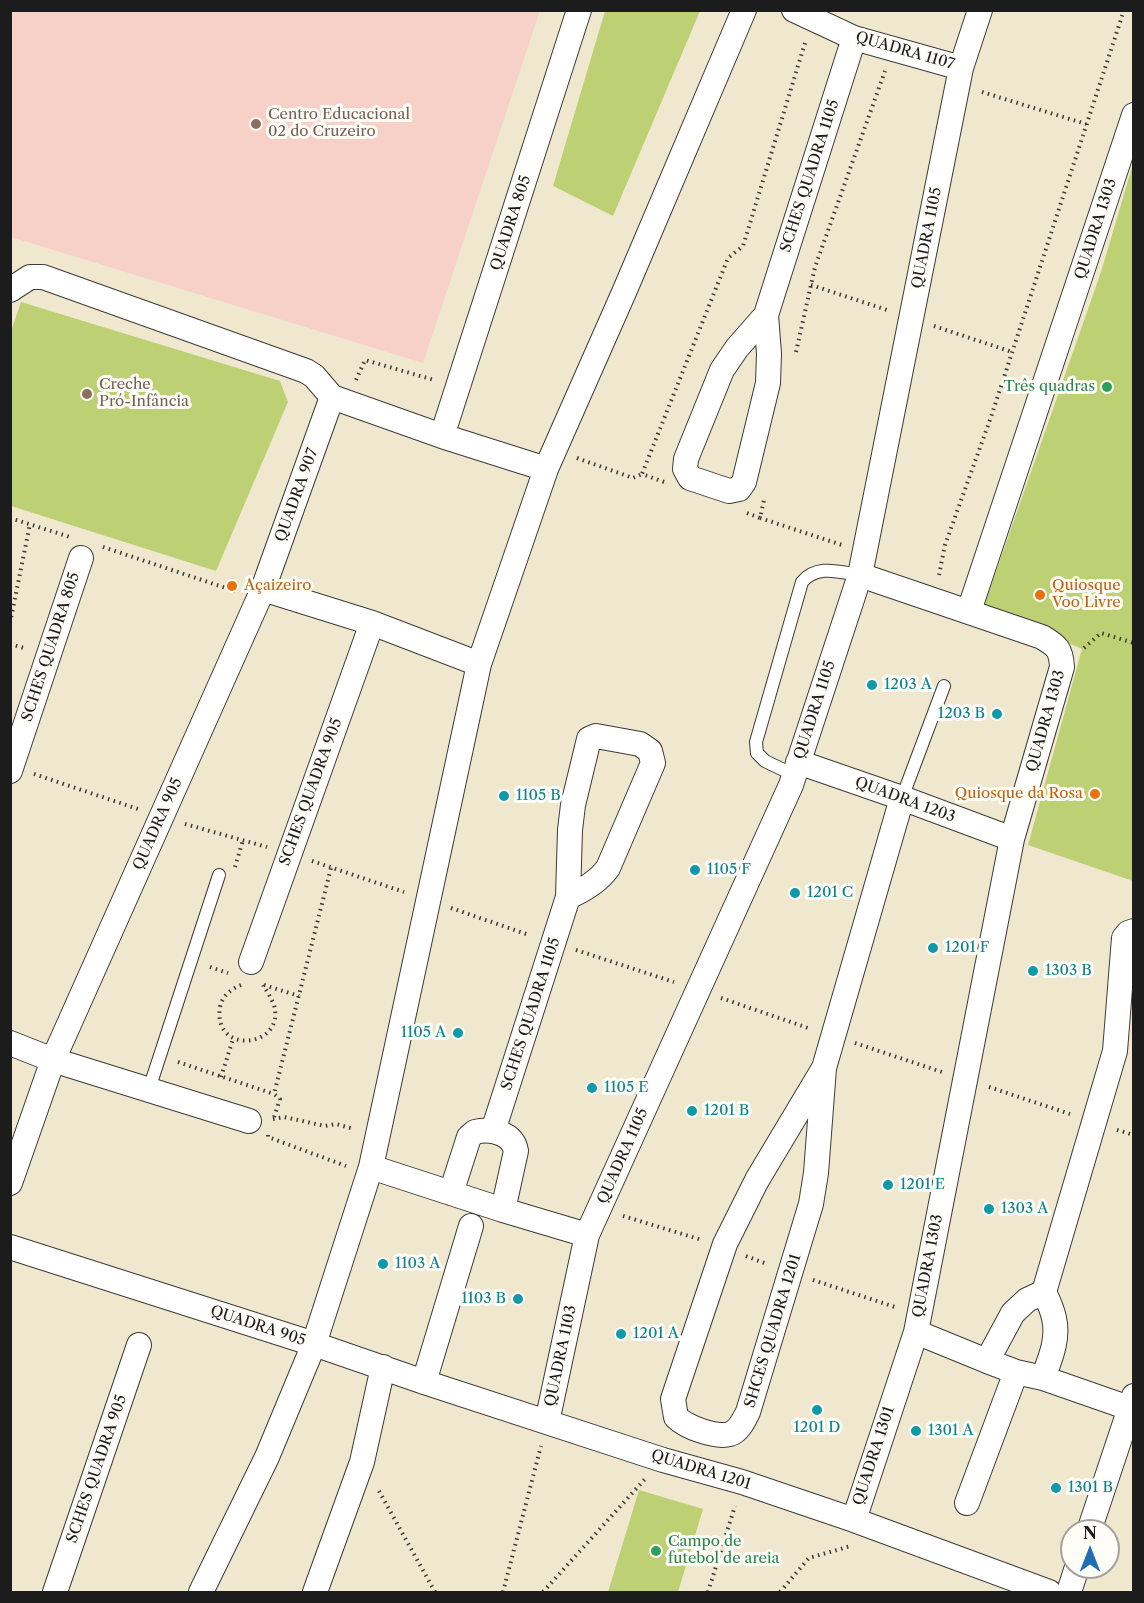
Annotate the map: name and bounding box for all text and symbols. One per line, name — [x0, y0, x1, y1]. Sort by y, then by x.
street label: QUADRA 1107 — [853, 28, 957, 74]
street label: SCHES QUADRA 1105 — [777, 97, 843, 255]
place label: Centro Educacional 02 do Cruzeiro — [268, 106, 410, 141]
marker: Centro Educacional 02 do Cruzeiro — [249, 117, 263, 131]
street label: QUADRA 805 — [487, 173, 535, 273]
street label: QUADRA 1303 — [1071, 176, 1121, 282]
street label: QUADRA 1105 — [908, 186, 946, 290]
place label: Creche Pró-Infância — [99, 376, 189, 411]
place label: Três quadras — [1004, 378, 1095, 396]
marker: Três quadras — [1100, 380, 1114, 394]
marker: Creche Pró-Infância — [80, 387, 94, 401]
street label: QUADRA 907 — [272, 446, 322, 544]
street label: SCHES QUADRA 805 — [18, 570, 84, 724]
place label: Açaizeiro — [244, 577, 311, 595]
place label: Quiosque Voo Livre — [1052, 577, 1121, 612]
marker: Açaizeiro — [225, 579, 239, 593]
marker: Quiosque Voo Livre — [1033, 588, 1047, 602]
street label: QUADRA 1105 — [791, 658, 839, 762]
street label: QUADRA 1303 — [1023, 668, 1069, 774]
place label: 1203 A — [884, 676, 932, 694]
marker: 1203 A — [865, 678, 879, 692]
place label: 1203 B — [938, 705, 985, 723]
marker: 1203 B — [990, 707, 1004, 721]
street label: SCHES QUADRA 905 — [276, 716, 346, 868]
street label: QUADRA 1203 — [852, 774, 958, 826]
street label: QUADRA 905 — [130, 775, 186, 873]
place label: Quiosque da Rosa — [955, 785, 1083, 803]
place label: 1105 B — [516, 787, 561, 805]
marker: Quiosque da Rosa — [1088, 787, 1102, 801]
marker: 1105 B — [497, 789, 511, 803]
place label: 1105 F — [707, 861, 751, 879]
marker: 1105 F — [688, 863, 702, 877]
place label: 1201 C — [807, 884, 853, 902]
marker: 1201 C — [788, 886, 802, 900]
street label: SCHES QUADRA 1105 — [498, 935, 564, 1093]
place label: 1201 F — [945, 939, 989, 957]
marker: 1201 F — [926, 941, 940, 955]
place label: 1303 B — [1045, 962, 1092, 980]
marker: 1303 B — [1026, 964, 1040, 978]
place label: 1105 A — [401, 1024, 446, 1042]
marker: 1105 A — [451, 1026, 465, 1040]
place label: 1105 E — [604, 1079, 649, 1097]
marker: 1105 E — [585, 1081, 599, 1095]
place label: 1201 B — [704, 1102, 749, 1120]
marker: 1201 B — [685, 1104, 699, 1118]
street label: QUADRA 1105 — [594, 1105, 652, 1207]
place label: 1201 E — [900, 1176, 945, 1194]
marker: 1201 E — [881, 1178, 895, 1192]
place label: 1303 A — [1001, 1200, 1048, 1218]
marker: 1303 A — [982, 1202, 996, 1216]
street label: QUADRA 1303 — [909, 1213, 947, 1319]
street label: SHCES QUADRA 1201 — [741, 1252, 805, 1410]
place label: 1103 A — [395, 1255, 440, 1273]
marker: 1103 A — [376, 1257, 390, 1271]
place label: 1103 B — [461, 1290, 506, 1308]
marker: 1103 B — [511, 1292, 525, 1306]
street label: QUADRA 905 — [208, 1302, 308, 1350]
street label: QUADRA 1103 — [541, 1304, 581, 1408]
place label: 1201 A — [633, 1325, 679, 1343]
marker: 1201 A — [614, 1327, 628, 1341]
street label: SCHES QUADRA 905 — [63, 1392, 131, 1546]
marker: 1201 D — [810, 1403, 824, 1417]
street label: QUADRA 1301 — [850, 1404, 898, 1508]
place label: 1201 D — [794, 1419, 840, 1437]
place label: 1301 A — [928, 1422, 973, 1440]
marker: 1301 A — [909, 1424, 923, 1438]
street label: QUADRA 1201 — [649, 1446, 753, 1494]
place label: 1301 B — [1068, 1479, 1113, 1497]
marker: 1301 B — [1049, 1481, 1063, 1495]
north arrow — [1060, 1519, 1120, 1579]
text: N — [1083, 1523, 1097, 1543]
place label: Campo de futebol de areia — [668, 1533, 779, 1568]
marker: Campo de futebol de areia — [649, 1544, 663, 1558]

